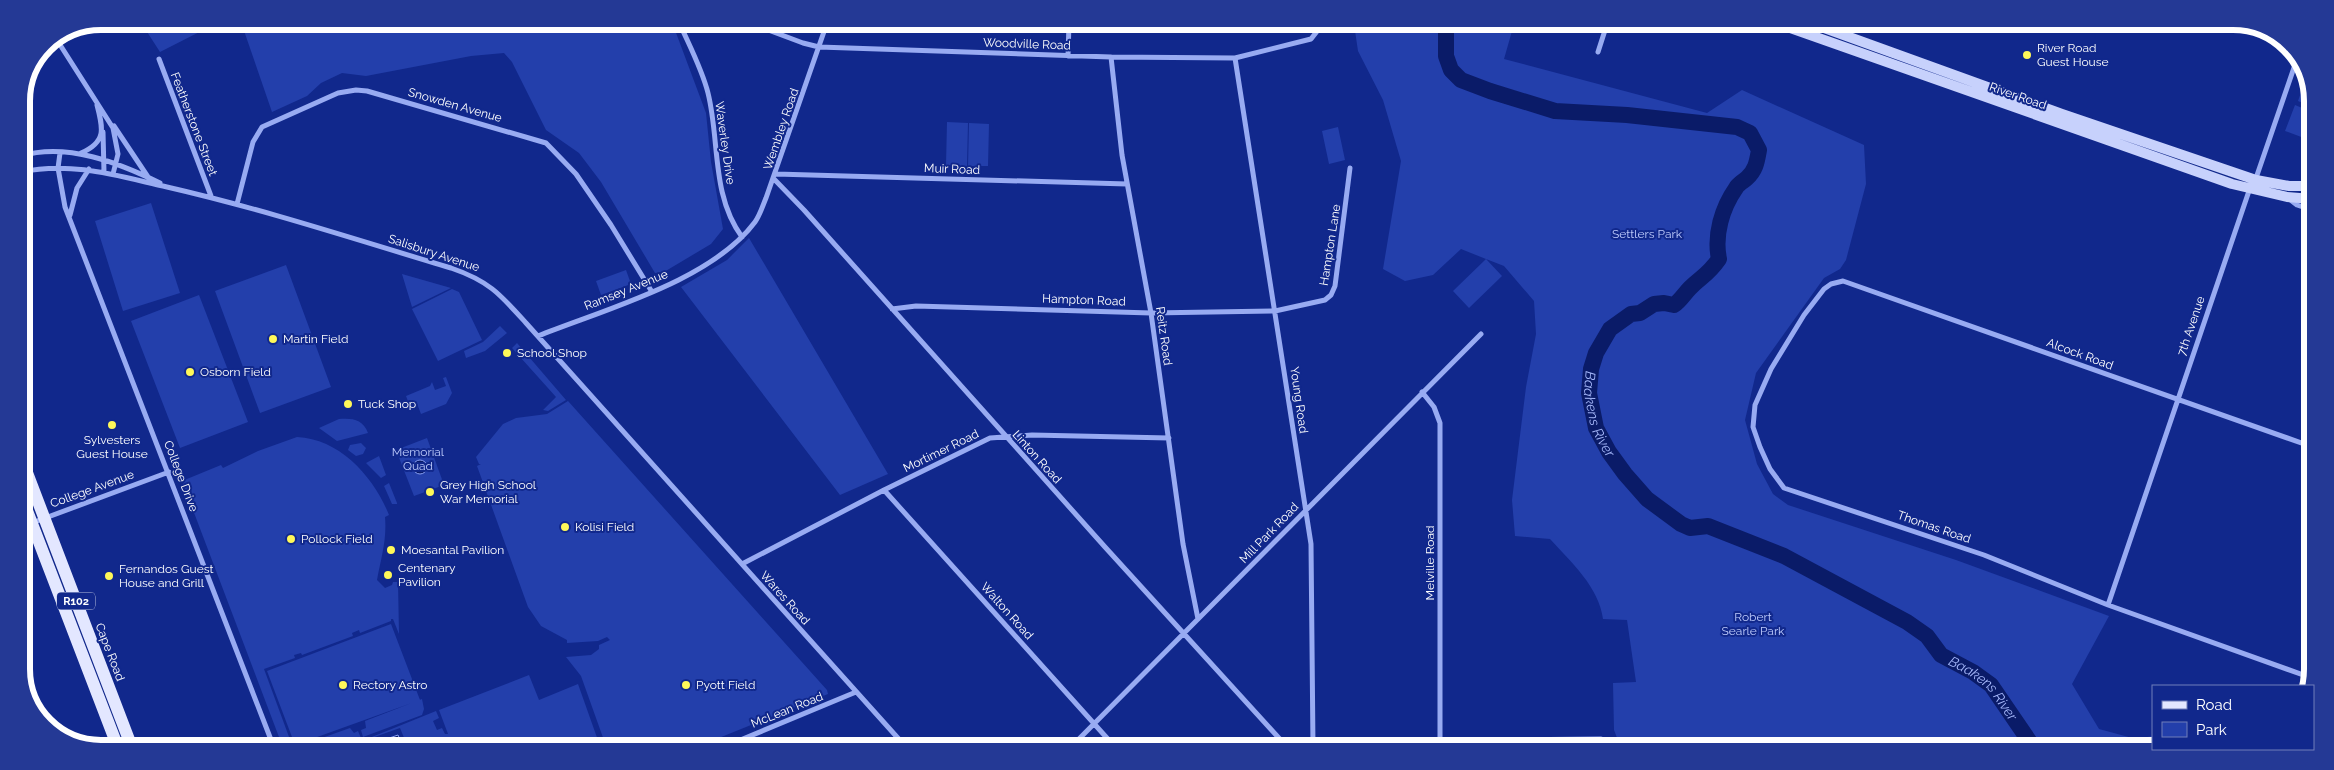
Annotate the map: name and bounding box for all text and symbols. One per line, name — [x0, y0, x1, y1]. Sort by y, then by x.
street label: Woodville Road — [983, 35, 1071, 53]
place label: River Road Guest House — [2037, 41, 2109, 69]
marker: River Road Guest House — [2021, 49, 2033, 61]
street label: Featherstone Street — [168, 70, 220, 178]
street label: River Road — [1988, 80, 2048, 112]
street label: Snowden Avenue — [406, 85, 504, 125]
street label: Wembley Road — [760, 86, 802, 172]
street label: Waverley Drive — [712, 101, 738, 185]
street label: Muir Road — [924, 161, 980, 177]
street label: Hampton Lane — [1317, 203, 1343, 287]
park label: Settlers Park — [1612, 227, 1683, 241]
street label: Salisbury Avenue — [387, 232, 481, 274]
street label: Ramsey Avenue — [582, 267, 670, 313]
street label: Hampton Road — [1042, 292, 1126, 308]
street label: 7th Avenue — [2174, 294, 2208, 358]
street label: Reitz Road — [1153, 306, 1175, 366]
place label: Martin Field — [283, 332, 348, 346]
marker: Martin Field — [267, 333, 279, 345]
street label: Alcock Road — [2045, 335, 2115, 373]
place label: School Shop — [517, 346, 587, 360]
marker: School Shop — [501, 347, 513, 359]
place label: Osborn Field — [200, 365, 271, 379]
marker: Osborn Field — [184, 366, 196, 378]
street label: Young Road — [1287, 366, 1311, 434]
water label: Baakens River — [1581, 370, 1619, 461]
place label: Tuck Shop — [358, 397, 416, 411]
marker: Tuck Shop — [342, 398, 354, 410]
marker: Sylvesters Guest House — [106, 419, 118, 431]
street label: Mortimer Road — [901, 427, 981, 475]
street label: Linton Road — [1010, 428, 1064, 486]
place label: Sylvesters Guest House — [76, 433, 148, 461]
street label: College Drive — [161, 438, 201, 514]
park label: Memorial Quad — [392, 445, 445, 473]
street label: College Avenue — [48, 467, 136, 511]
place label: Grey High School War Memorial — [440, 478, 537, 506]
marker: Grey High School War Memorial — [424, 486, 436, 498]
street label: Mill Park Road — [1237, 500, 1301, 566]
street label: Thomas Road — [1895, 508, 1973, 546]
place label: Kolisi Field — [575, 520, 634, 534]
marker: Kolisi Field — [559, 521, 571, 533]
street label: Melville Road — [1423, 526, 1437, 600]
place label: Pollock Field — [301, 532, 373, 546]
marker: Pollock Field — [285, 533, 297, 545]
place label: Moesantal Pavilion — [401, 543, 504, 557]
marker: Moesantal Pavilion — [385, 544, 397, 556]
place label: Centenary Pavilion — [398, 561, 456, 589]
place label: Fernandos Guest House and Grill — [119, 562, 214, 590]
street label: Wares Road — [757, 568, 813, 628]
marker: Centenary Pavilion — [382, 569, 394, 581]
marker: Fernandos Guest House and Grill — [103, 570, 115, 582]
street label: Walton Road — [978, 580, 1036, 642]
road number: R102 — [57, 592, 95, 610]
park label: Robert Searle Park — [1722, 610, 1785, 638]
street label: Cape Road — [93, 621, 127, 683]
water label: Baakens River — [1946, 653, 2021, 724]
place label: Rectory Astro — [353, 678, 427, 692]
place label: Pyott Field — [696, 678, 755, 692]
marker: Rectory Astro — [337, 679, 349, 691]
marker: Pyott Field — [680, 679, 692, 691]
legend — [2152, 685, 2314, 750]
street label: McLean Road — [749, 689, 825, 731]
text: Road — [2196, 696, 2232, 714]
text: Park — [2196, 721, 2227, 739]

